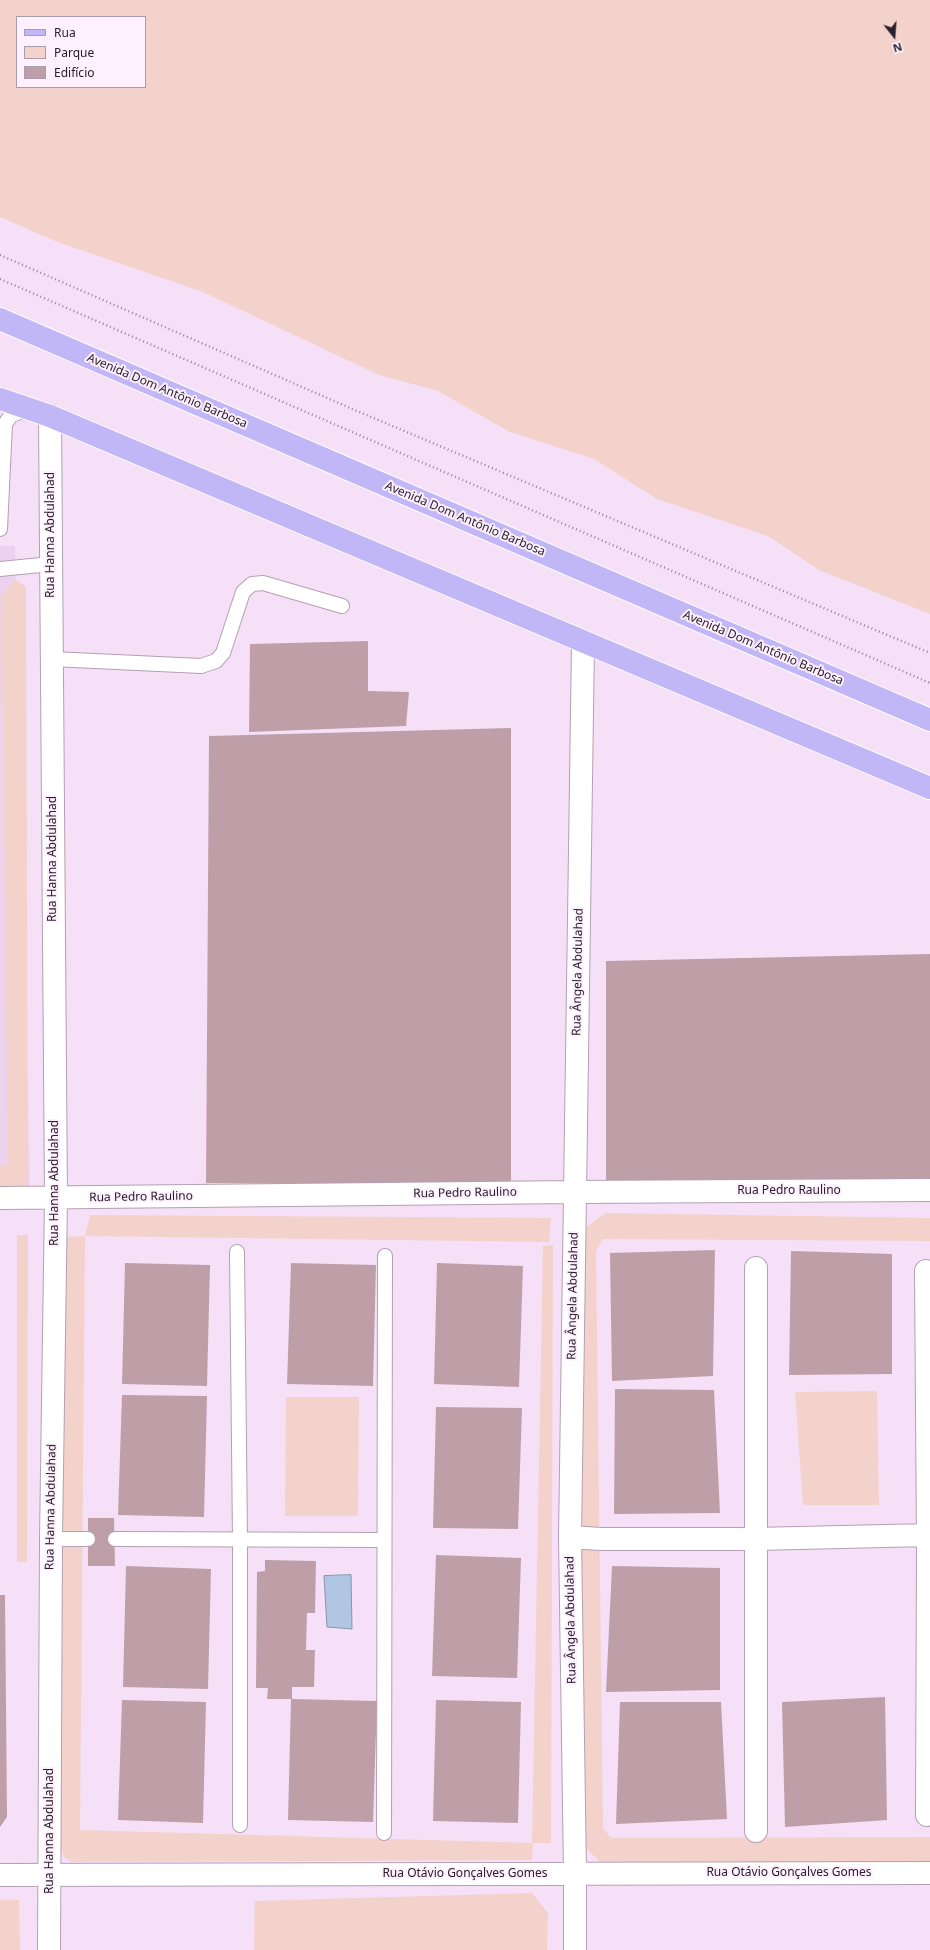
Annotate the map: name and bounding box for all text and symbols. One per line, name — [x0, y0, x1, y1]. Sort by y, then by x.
legend — [16, 16, 146, 88]
north arrow — [874, 16, 914, 56]
text: Rua — [54, 24, 76, 41]
text: N — [891, 39, 904, 56]
text: Parque — [54, 44, 94, 61]
text: Edifício — [54, 64, 95, 81]
street label: Avenida Dom Antônio Barbosa — [85, 351, 249, 431]
street label: Rua Hanna Abdulahad — [44, 472, 58, 598]
street label: Avenida Dom Antônio Barbosa — [383, 479, 547, 559]
street label: Avenida Dom Antônio Barbosa — [681, 608, 845, 688]
street label: Rua Hanna Abdulahad — [46, 796, 60, 922]
street label: Rua Ângela Abdulahad — [570, 908, 586, 1036]
street label: Rua Hanna Abdulahad — [48, 1120, 62, 1246]
street label: Rua Pedro Raulino — [737, 1184, 841, 1198]
street label: Rua Pedro Raulino — [413, 1185, 517, 1201]
street label: Rua Pedro Raulino — [89, 1189, 193, 1205]
street label: Rua Ângela Abdulahad — [565, 1232, 581, 1360]
street label: Rua Hanna Abdulahad — [43, 1444, 59, 1570]
street label: Rua Ângela Abdulahad — [563, 1556, 579, 1684]
street label: Rua Hanna Abdulahad — [43, 1768, 57, 1894]
street label: Rua Otávio Gonçalves Gomes — [706, 1866, 872, 1880]
street label: Rua Otávio Gonçalves Gomes — [382, 1867, 548, 1881]

